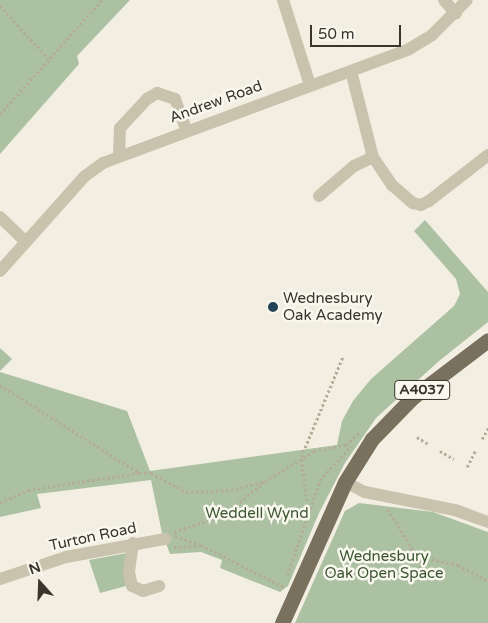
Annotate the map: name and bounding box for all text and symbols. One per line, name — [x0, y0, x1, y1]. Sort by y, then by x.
scale bar — [313, 15, 404, 47]
text: 50 m — [318, 25, 355, 43]
street label: Andrew Road — [167, 77, 265, 127]
place label: Wednesbury Oak Academy — [283, 289, 383, 324]
marker: Wednesbury Oak Academy — [267, 301, 279, 313]
road number: A4037 — [393, 378, 451, 402]
park label: Weddell Wynd — [205, 505, 309, 523]
street label: Turton Road — [48, 519, 138, 555]
park label: Wednesbury Oak Open Space — [324, 547, 444, 582]
north arrow — [15, 558, 65, 608]
text: N — [27, 559, 43, 578]

